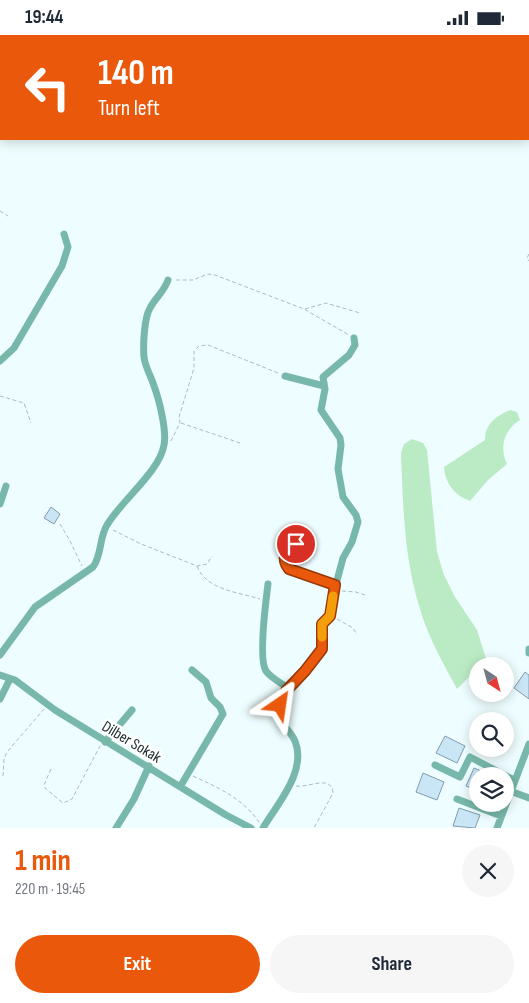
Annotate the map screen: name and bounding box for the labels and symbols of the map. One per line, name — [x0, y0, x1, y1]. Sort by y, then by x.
pin — [275, 523, 317, 565]
north arrow — [469, 657, 514, 703]
position arrow — [253, 678, 305, 730]
street label: Dilber Sokak — [98, 717, 164, 767]

